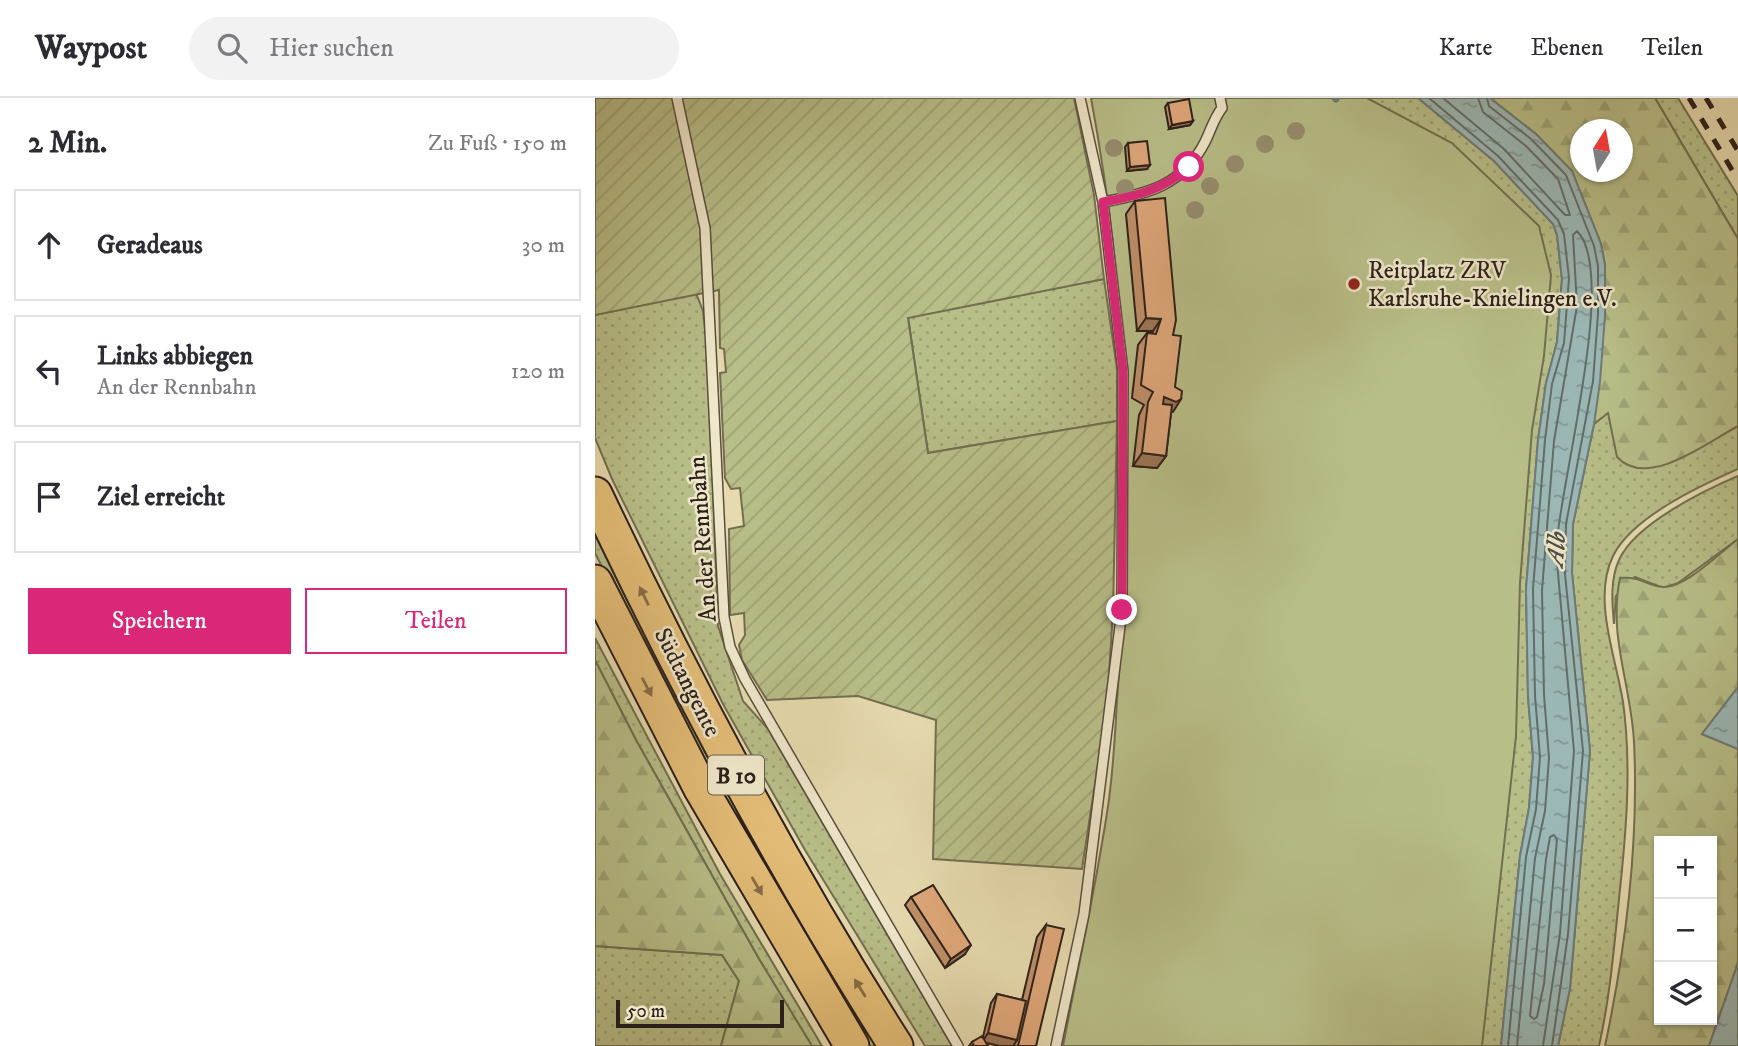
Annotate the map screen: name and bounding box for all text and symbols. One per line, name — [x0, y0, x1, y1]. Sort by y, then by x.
search box — [189, 17, 679, 80]
text: Waypost — [35, 28, 147, 69]
icon: search — [213, 29, 251, 67]
text: Hier suchen — [269, 32, 394, 65]
text: Karte — [1439, 33, 1492, 63]
text: Ebenen — [1530, 33, 1604, 63]
text: Teilen — [1642, 33, 1703, 63]
north arrow — [1570, 119, 1633, 182]
text: 2 Min. — [28, 125, 107, 162]
text: Zu Fuß · 150 m — [428, 129, 567, 158]
route start — [1173, 151, 1204, 182]
icon: ahead — [30, 226, 68, 264]
text: Geradeaus — [97, 229, 203, 262]
text: 30 m — [522, 231, 565, 260]
place label: Reitplatz ZRV Karlsruhe-Knielingen e.V. — [1368, 256, 1617, 314]
marker: Reitplatz ZRV Karlsruhe-Knielingen e.V. — [1346, 276, 1362, 292]
text: Links abbiegen — [97, 340, 253, 373]
icon: left — [30, 352, 68, 390]
text: 120 m — [511, 357, 565, 386]
text: An der Rennbahn — [97, 373, 256, 402]
street label: An der Rennbahn — [682, 454, 724, 623]
icon: arrive — [30, 478, 68, 516]
text: Ziel erreicht — [97, 481, 225, 514]
water label: Alb — [1539, 530, 1574, 571]
one-way arrow — [638, 586, 649, 606]
button: Speichern — [28, 588, 291, 654]
button: Teilen — [305, 588, 567, 654]
route end — [1106, 594, 1137, 625]
street label: Südtangente — [647, 623, 727, 742]
one-way arrow — [641, 677, 653, 697]
road number: B 10 — [708, 755, 764, 794]
map controls — [1654, 836, 1717, 1025]
button: + — [1654, 836, 1717, 899]
one-way arrow — [751, 877, 763, 896]
button: − — [1654, 899, 1717, 962]
button: layers — [1654, 962, 1717, 1025]
one-way arrow — [853, 979, 866, 998]
scale bar — [616, 997, 784, 1029]
text: 50 m — [627, 1000, 665, 1023]

